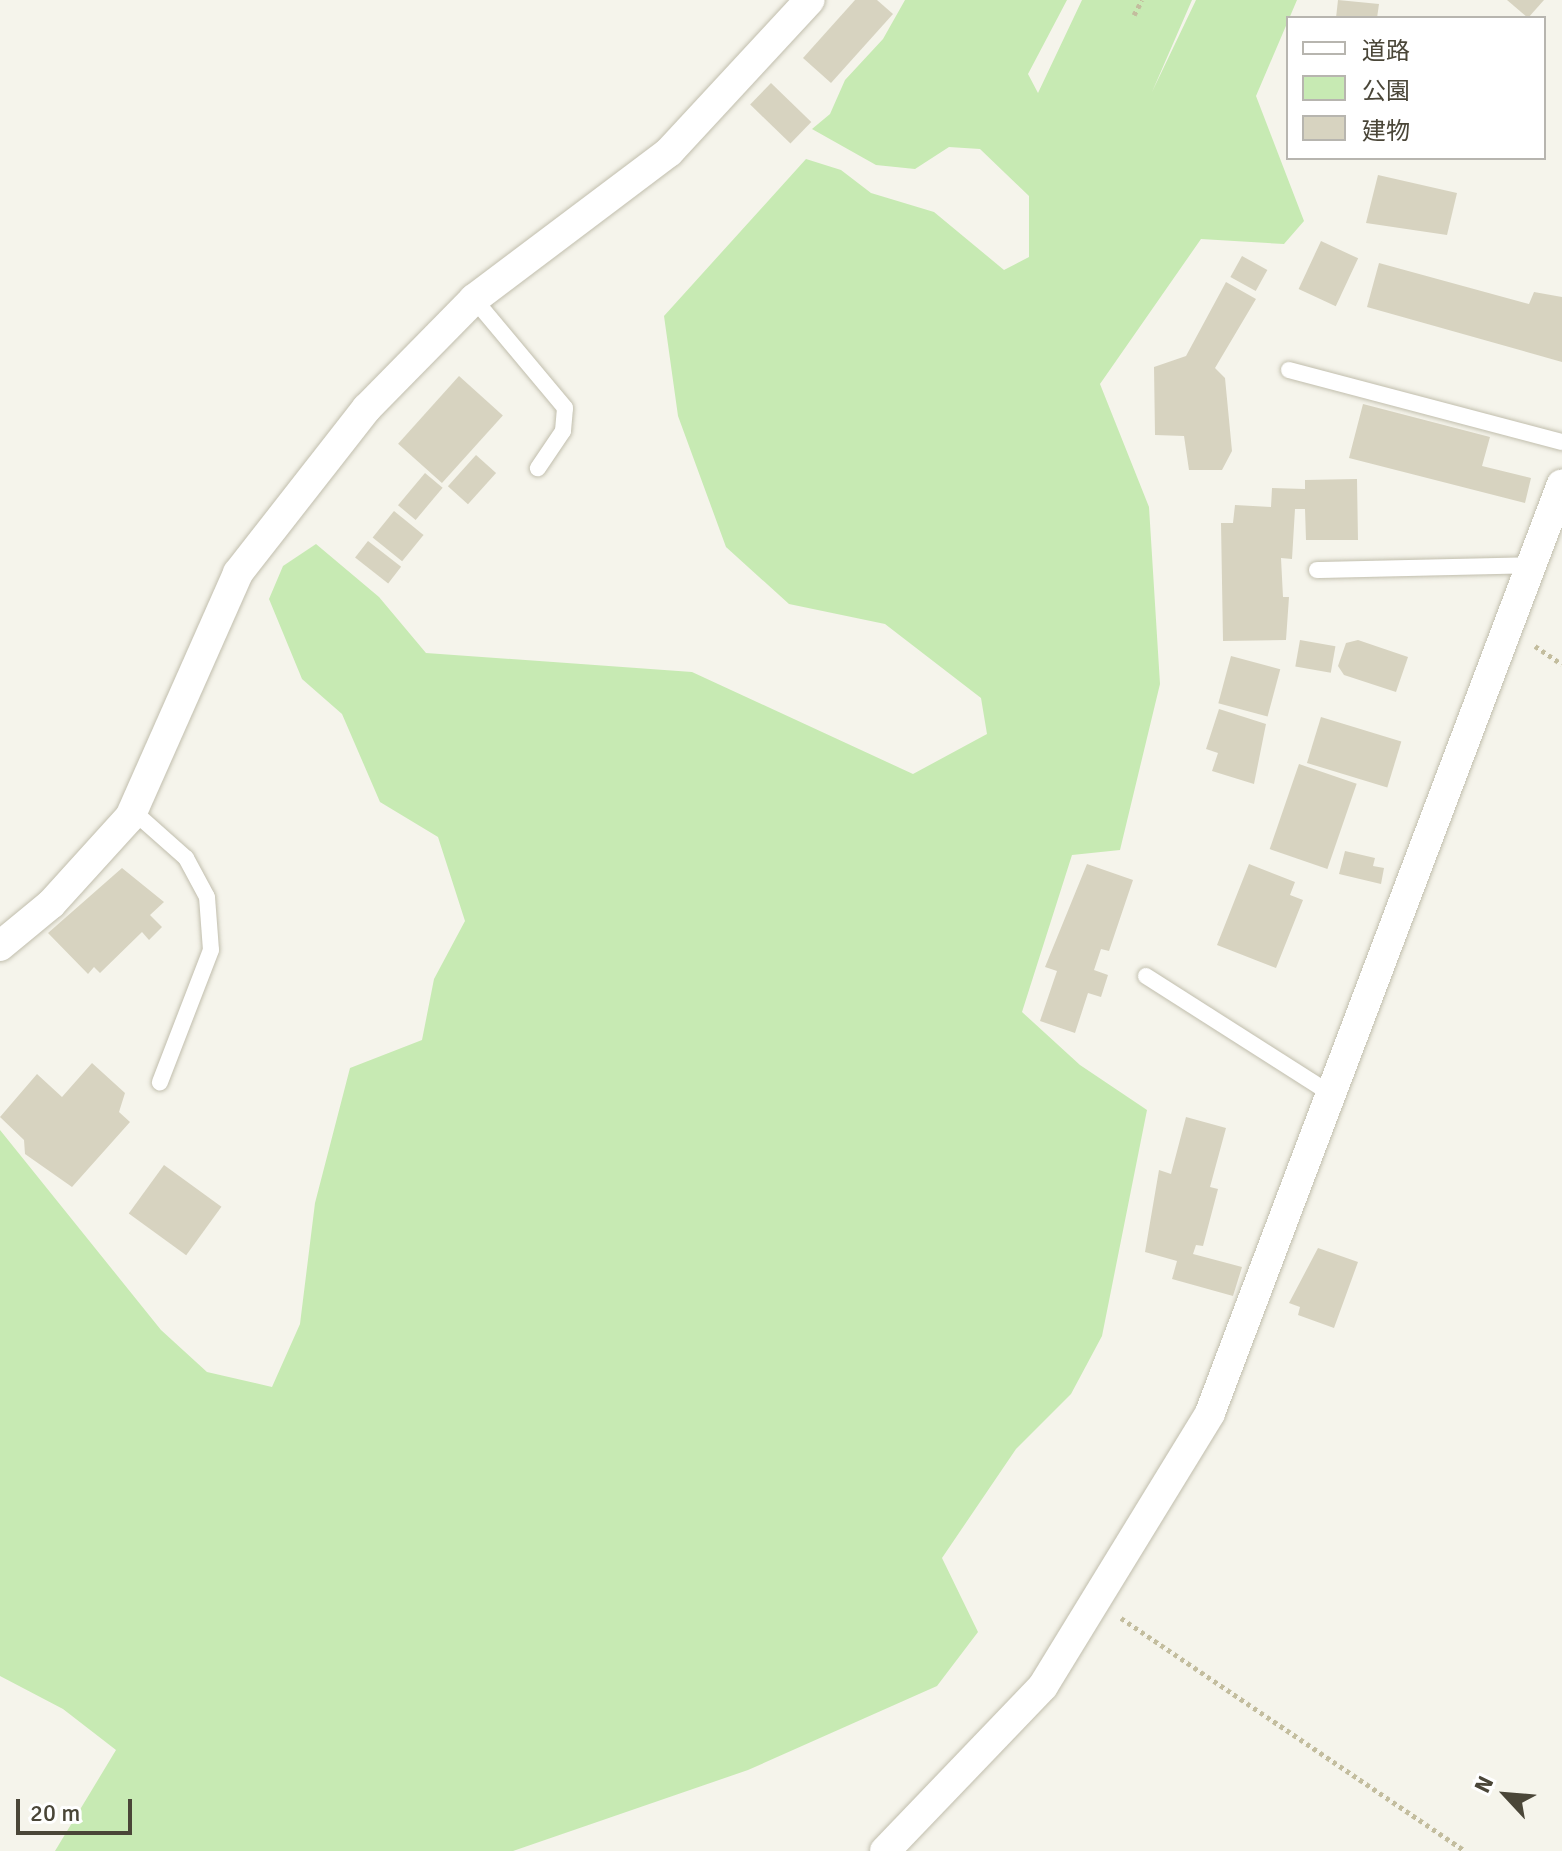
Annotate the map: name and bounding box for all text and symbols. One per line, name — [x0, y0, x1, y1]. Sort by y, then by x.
legend — [1286, 16, 1546, 160]
text: 道路 — [1362, 36, 1410, 66]
text: 公園 — [1362, 76, 1410, 106]
text: 建物 — [1362, 116, 1410, 146]
north arrow — [1466, 1755, 1546, 1835]
text: N — [1468, 1771, 1499, 1797]
scale bar — [20, 1783, 136, 1833]
text: 20 m — [30, 1798, 80, 1828]

